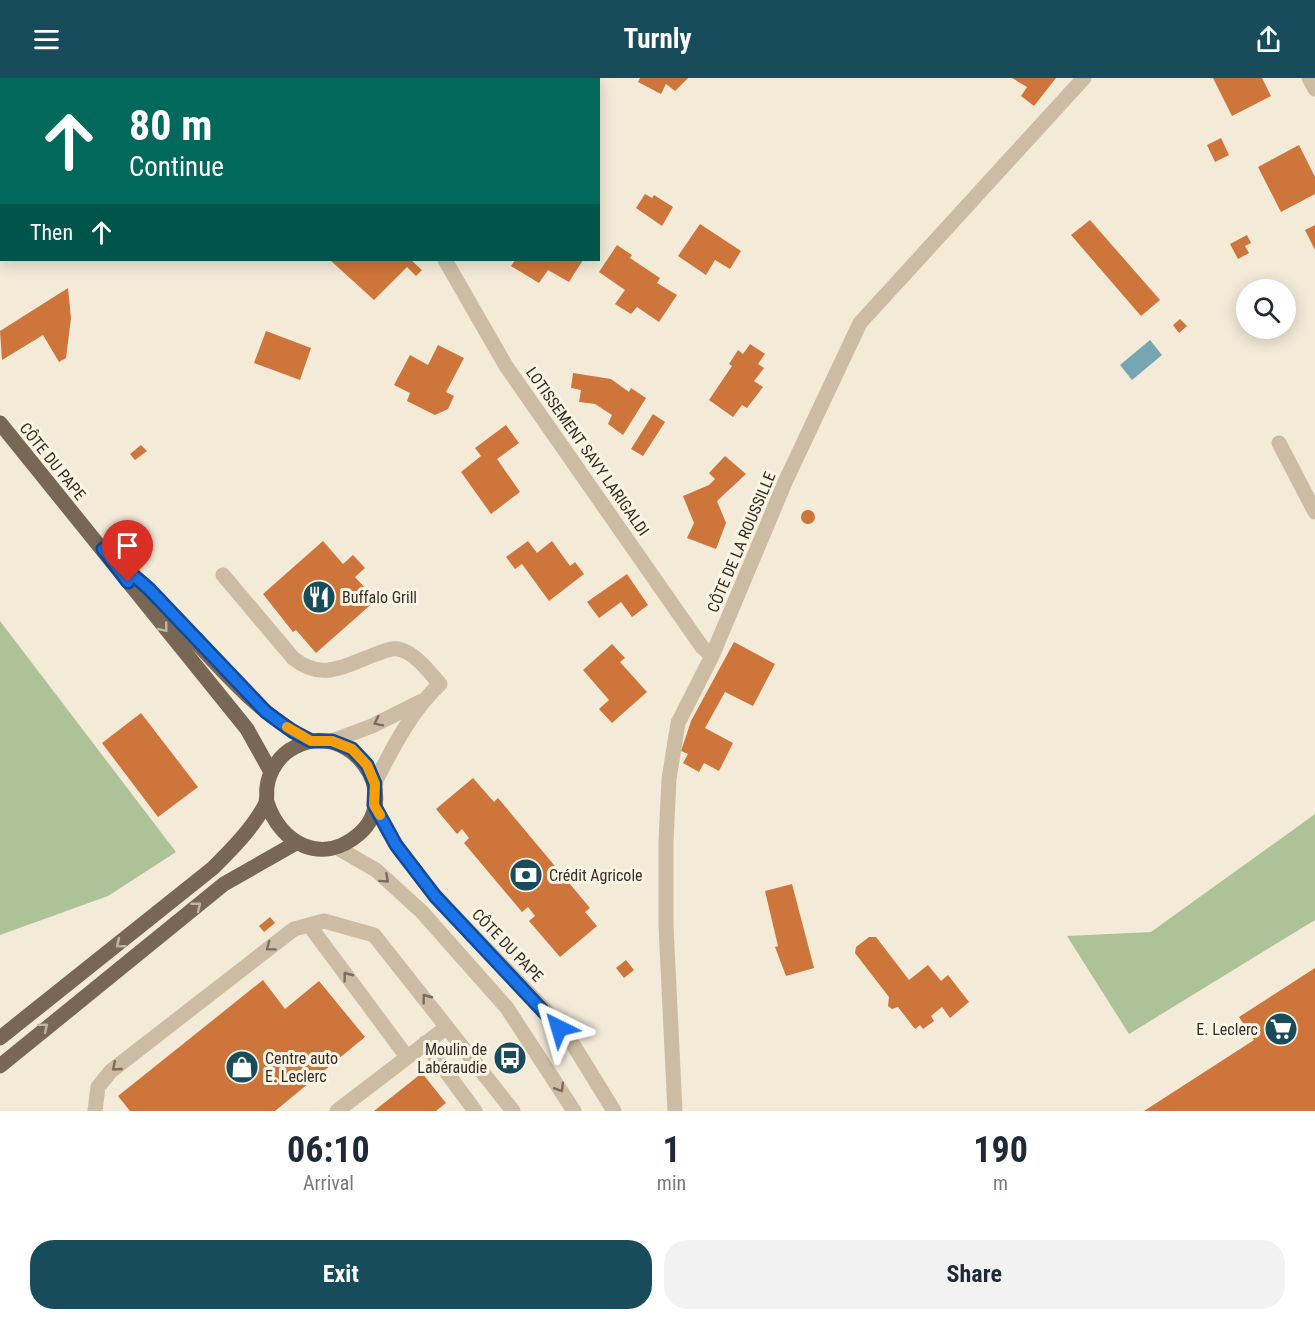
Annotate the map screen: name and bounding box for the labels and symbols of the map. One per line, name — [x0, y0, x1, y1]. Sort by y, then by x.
street label: LOTISSEMENT SAVY LARIGALDI — [522, 363, 653, 539]
street label: CÔTE DU PAPE — [16, 418, 90, 504]
street label: CÔTE DE LA ROUSSILLE — [702, 469, 780, 615]
pin — [102, 520, 153, 582]
restaurant icon: Buffalo Grill — [301, 579, 337, 615]
place label: Buffalo Grill — [342, 588, 417, 607]
one-way arrow — [157, 622, 168, 633]
one-way arrow — [373, 715, 384, 727]
bank icon: Crédit Agricole — [508, 857, 544, 893]
place label: Crédit Agricole — [549, 866, 643, 885]
one-way arrow — [378, 872, 388, 883]
one-way arrow — [190, 902, 201, 913]
street label: CÔTE DU PAPE — [468, 904, 548, 986]
one-way arrow — [115, 936, 126, 947]
one-way arrow — [266, 940, 277, 951]
one-way arrow — [343, 972, 354, 983]
one-way arrow — [422, 994, 433, 1005]
position arrow — [527, 996, 591, 1060]
supermarket icon: E. Leclerc — [1263, 1011, 1299, 1047]
place label: E. Leclerc — [1196, 1020, 1258, 1039]
one-way arrow — [37, 1024, 48, 1035]
place label: Moulin de Labéraudie — [417, 1040, 487, 1077]
bus stop icon: Moulin de Labéraudie — [492, 1040, 528, 1076]
shop icon: Centre auto E. Leclerc — [224, 1049, 260, 1085]
place label: Centre auto E. Leclerc — [265, 1049, 338, 1086]
one-way arrow — [112, 1060, 123, 1071]
one-way arrow — [553, 1082, 565, 1092]

